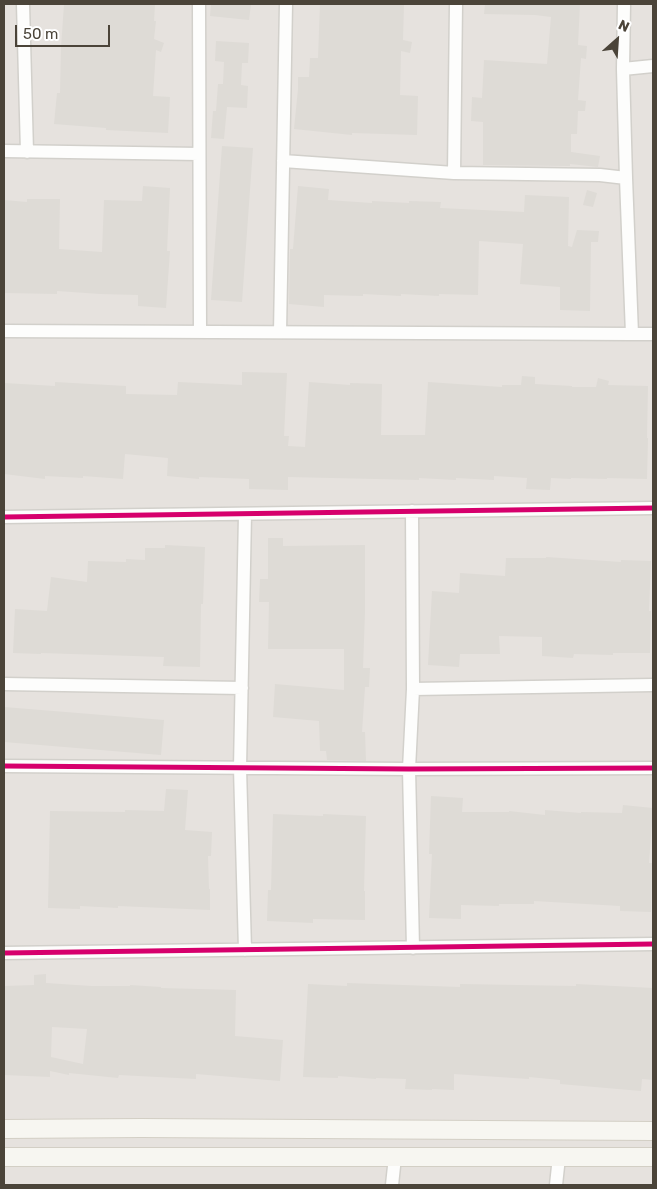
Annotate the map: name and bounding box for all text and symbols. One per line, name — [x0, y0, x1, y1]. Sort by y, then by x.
scale bar — [18, 15, 112, 47]
north arrow — [592, 15, 642, 65]
text: N — [616, 16, 632, 36]
text: 50 m — [23, 25, 58, 43]

